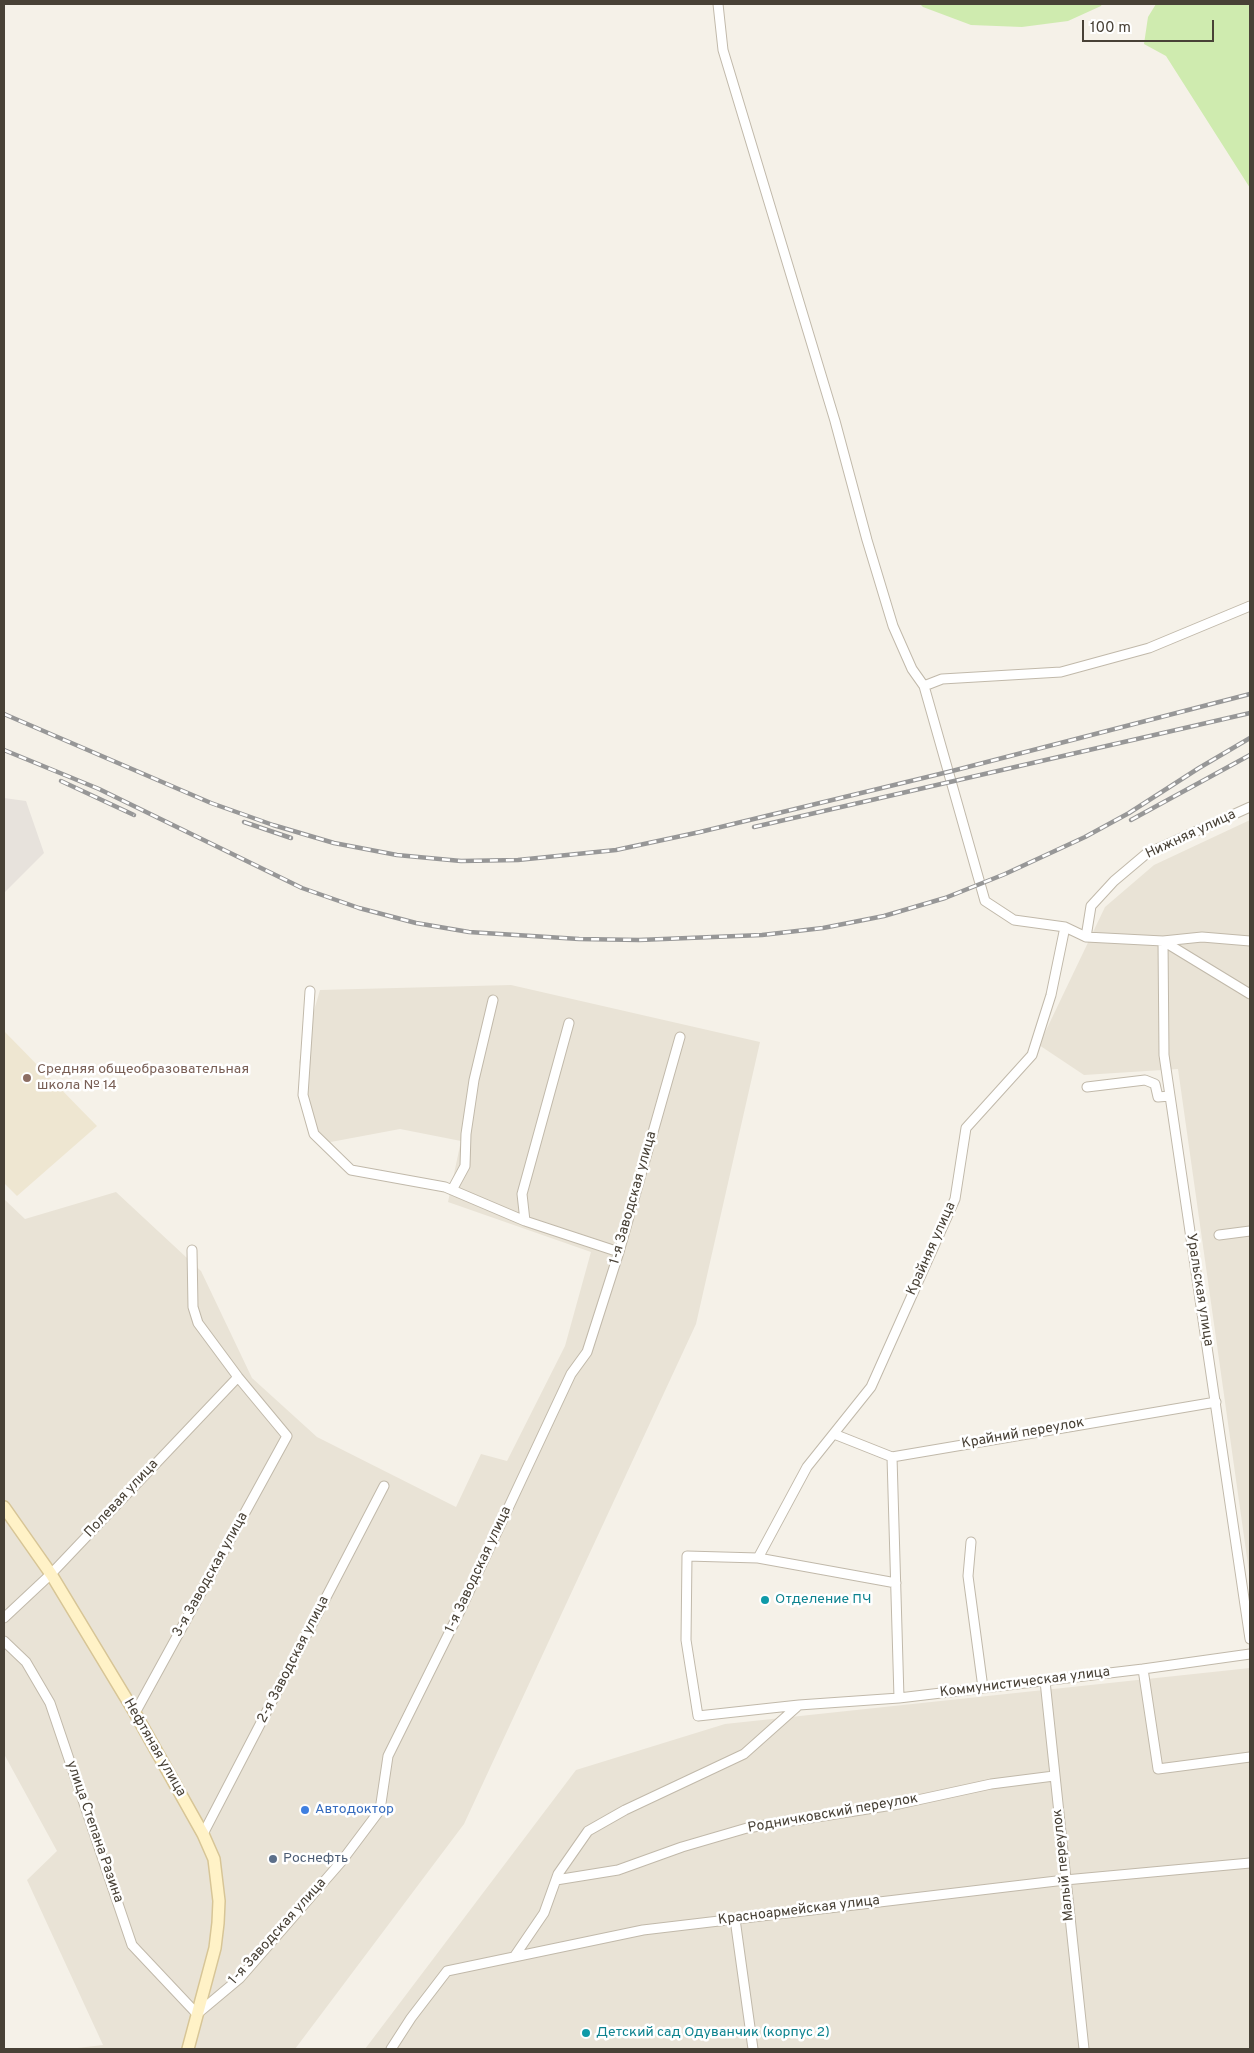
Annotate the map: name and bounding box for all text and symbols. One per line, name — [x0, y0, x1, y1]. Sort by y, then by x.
scale bar — [1084, 10, 1216, 42]
text: 100 m — [1090, 19, 1131, 38]
street label: Нижняя улица — [1143, 807, 1239, 863]
place label: Средняя общеобразовательная школа № 14 — [37, 1062, 249, 1094]
marker: Средняя общеобразовательная школа № 14 — [21, 1072, 33, 1084]
street label: 1-я Заводская улица — [607, 1130, 661, 1266]
street label: Крайняя улица — [904, 1200, 960, 1298]
street label: Уральская улица — [1182, 1232, 1216, 1348]
street label: Крайний переулок — [960, 1415, 1086, 1453]
street label: Полевая улица — [82, 1457, 162, 1541]
street label: 1-я Заводская улица — [442, 1504, 516, 1636]
street label: 3-я Заводская улица — [170, 1510, 252, 1640]
place label: Отделение ПЧ — [775, 1592, 871, 1608]
street label: 2-я Заводская улица — [255, 1594, 333, 1726]
marker: Отделение ПЧ — [759, 1594, 771, 1606]
street label: Коммунистическая улица — [939, 1664, 1111, 1702]
street label: Нефтяная улица — [119, 1696, 189, 1800]
street label: улица Степана Разина — [62, 1759, 126, 1905]
street label: Родничковский переулок — [747, 1791, 919, 1837]
place label: Автодоктор — [315, 1802, 394, 1818]
marker: Автодоктор — [299, 1804, 311, 1816]
street label: Малый переулок — [1050, 1808, 1078, 1922]
place label: Роснефть — [283, 1851, 348, 1867]
marker: Роснефть — [267, 1853, 279, 1865]
street label: 1-я Заводская улица — [226, 1875, 330, 1989]
street label: Красноармейская улица — [717, 1893, 881, 1929]
place label: Детский сад Одуванчик (корпус 2) — [596, 2025, 830, 2041]
marker: Детский сад Одуванчик (корпус 2) — [580, 2027, 592, 2039]

